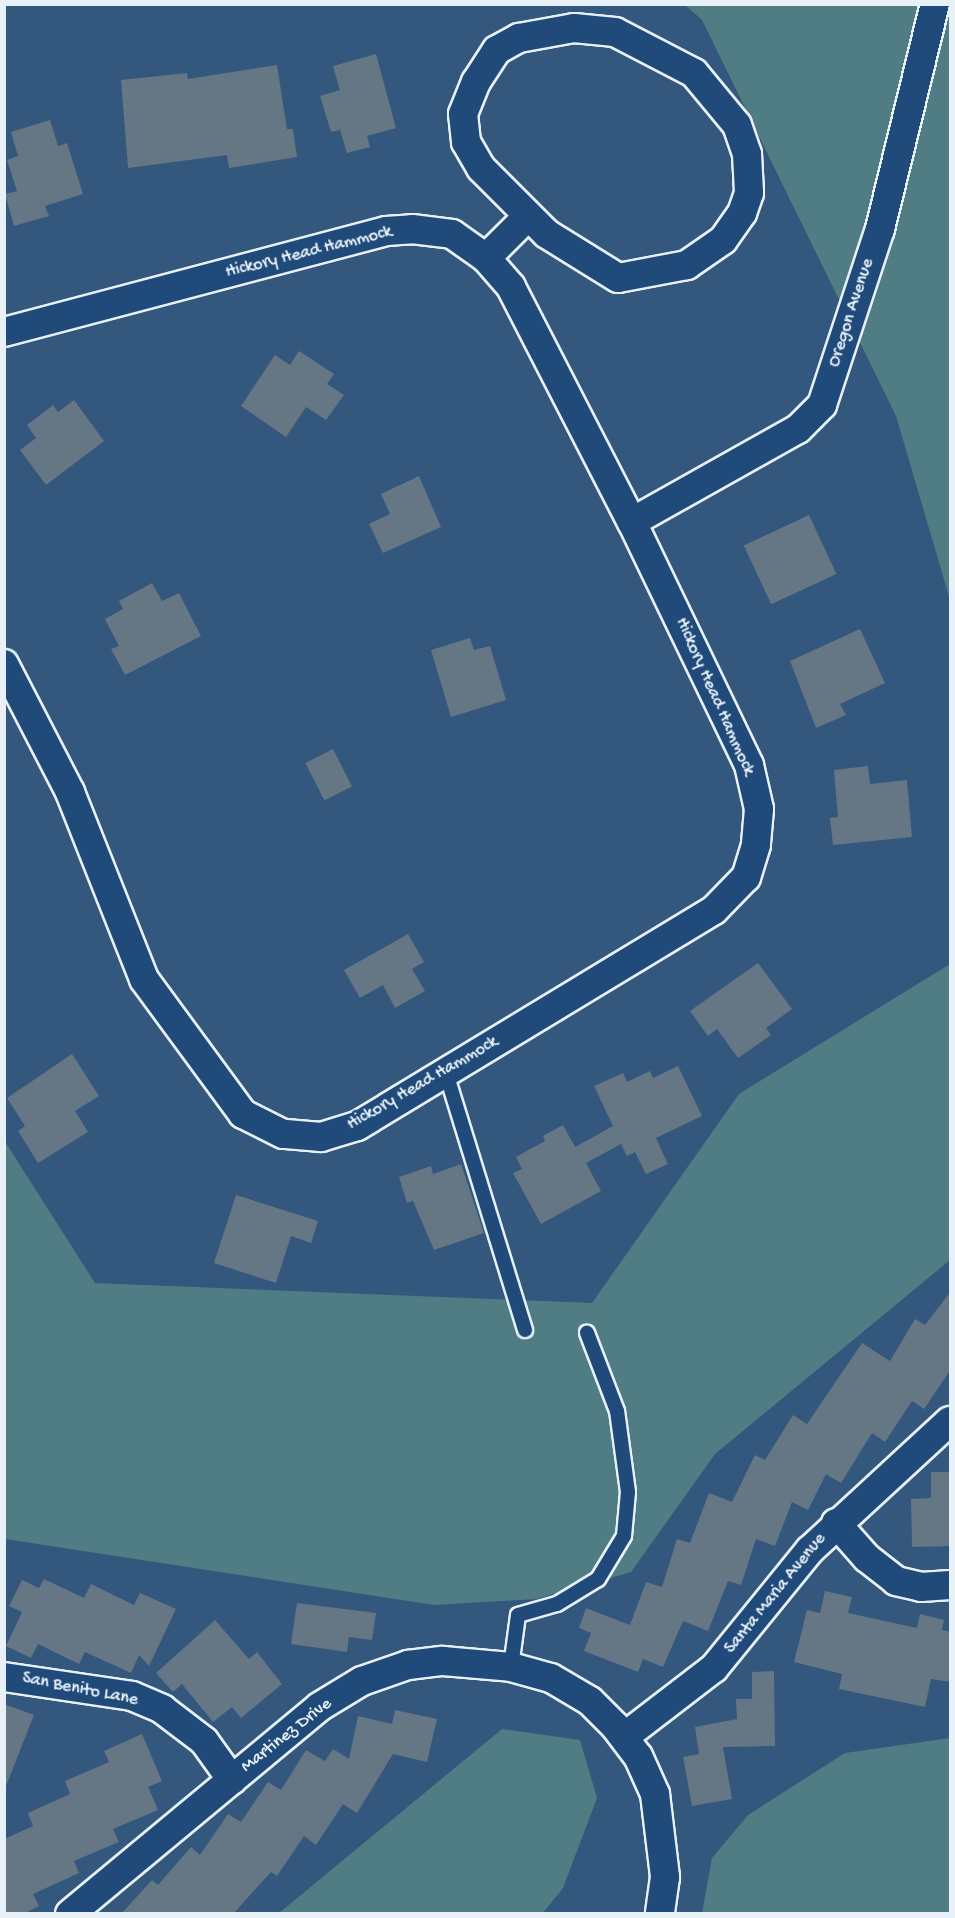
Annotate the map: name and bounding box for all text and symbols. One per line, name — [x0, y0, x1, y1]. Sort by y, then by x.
street label: Hickory Head Hammock — [224, 222, 394, 284]
street label: Oregon Avenue — [824, 256, 880, 370]
street label: Hickory Head Hammock — [669, 615, 759, 779]
street label: Hickory Head Hammock — [344, 1032, 502, 1136]
street label: Santa Maria Avenue — [721, 1529, 831, 1659]
street label: San Benito Lane — [20, 1668, 140, 1712]
street label: Martinez Drive — [237, 1694, 337, 1778]

